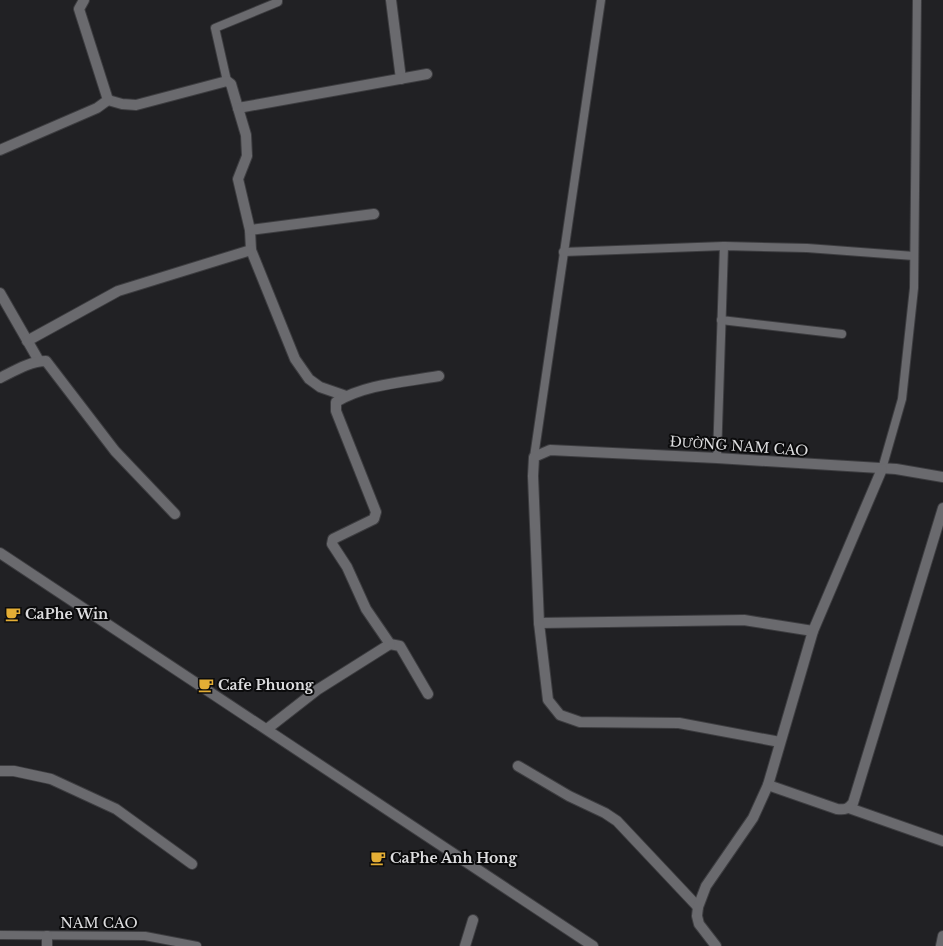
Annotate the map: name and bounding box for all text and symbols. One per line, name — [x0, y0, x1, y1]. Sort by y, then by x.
street label: ĐƯỜNG NAM CAO — [669, 432, 809, 460]
cafe icon: CaPhe Win — [4, 605, 22, 623]
place label: CaPhe Win — [25, 605, 108, 623]
cafe icon: Cafe Phuong — [197, 676, 215, 694]
place label: Cafe Phuong — [218, 676, 314, 694]
cafe icon: CaPhe Anh Hong — [369, 849, 387, 867]
place label: CaPhe Anh Hong — [390, 849, 517, 867]
street label: NAM CAO — [60, 914, 138, 932]

